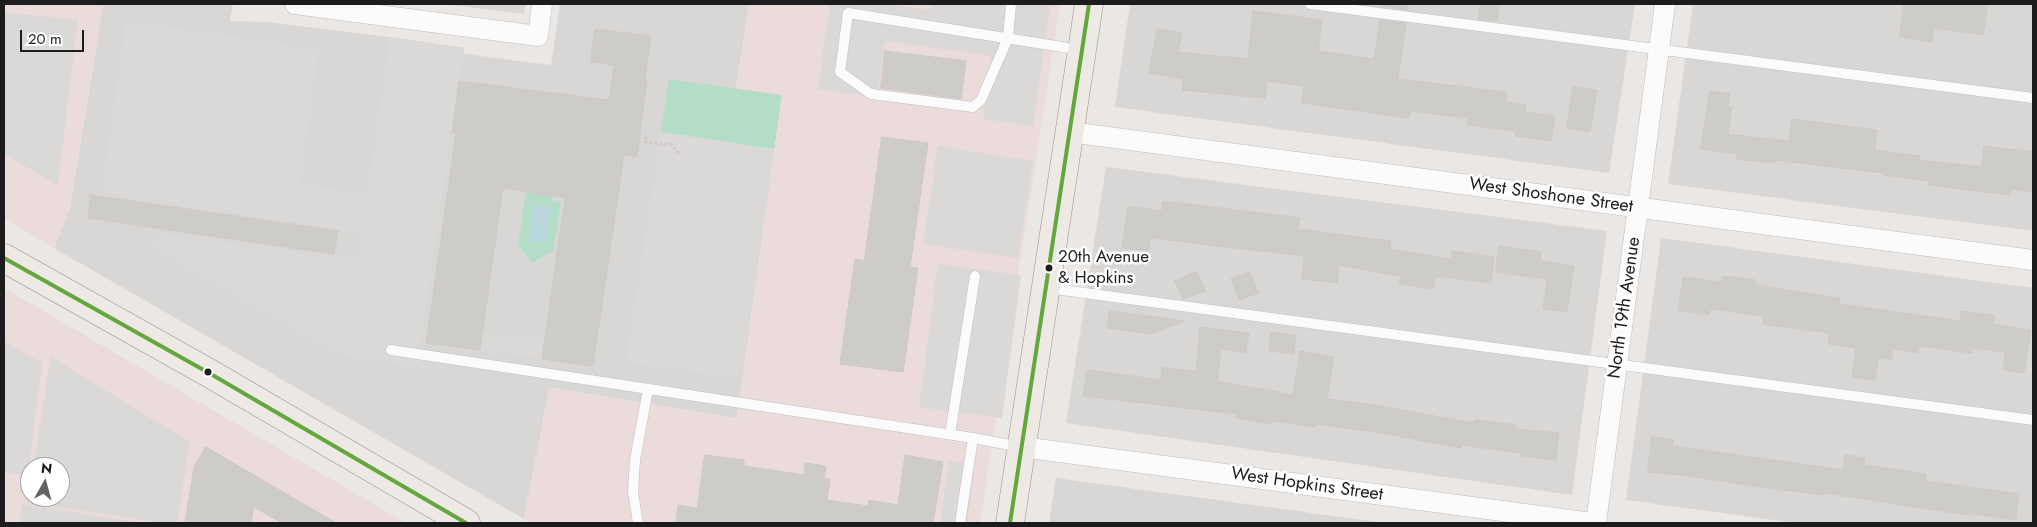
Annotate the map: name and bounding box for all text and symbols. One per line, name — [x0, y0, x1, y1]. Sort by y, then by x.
scale bar — [22, 20, 86, 52]
text: 20 m — [28, 28, 62, 50]
street label: West Shoshone Street — [1468, 174, 1634, 218]
street label: North 19th Avenue — [1604, 236, 1646, 380]
place label: 20th Avenue & Hopkins — [1058, 248, 1149, 288]
marker: 20th Avenue & Hopkins — [1044, 263, 1054, 273]
unlabelled marker — [203, 367, 213, 377]
north arrow — [20, 457, 70, 507]
text: N — [40, 458, 53, 479]
street label: West Hopkins Street — [1230, 464, 1384, 506]

